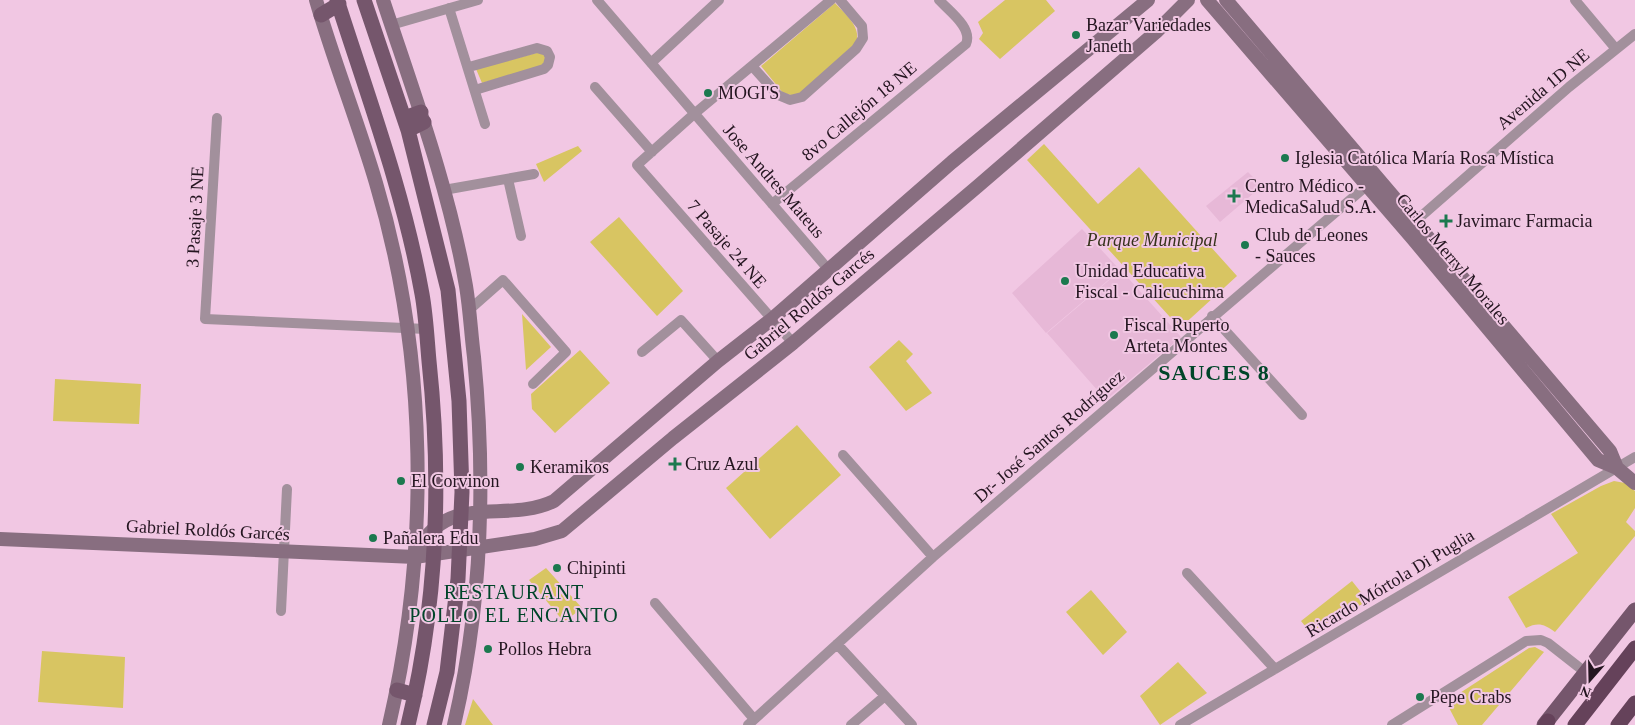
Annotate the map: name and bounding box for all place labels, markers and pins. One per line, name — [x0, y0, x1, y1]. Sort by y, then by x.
place label: Bazar Variedades Janeth — [1086, 15, 1211, 56]
marker: Bazar Variedades Janeth — [1070, 29, 1082, 41]
place label: MOGI'S — [718, 83, 779, 103]
marker: MOGI'S — [702, 87, 714, 99]
place label: Iglesia Católica María Rosa Mística — [1295, 148, 1554, 168]
marker: Iglesia Católica María Rosa Mística — [1279, 152, 1291, 164]
place label: Centro Médico - MedicaSalud S.A. — [1245, 176, 1376, 217]
marker: Centro Médico - MedicaSalud S.A. — [1227, 189, 1241, 203]
place label: Javimarc Farmacia — [1456, 211, 1592, 231]
marker: Javimarc Farmacia — [1440, 215, 1452, 227]
place label: Club de Leones - Sauces — [1255, 225, 1368, 266]
marker: Club de Leones - Sauces — [1239, 239, 1251, 251]
place label: Unidad Educativa Fiscal - Calicuchima — [1075, 261, 1224, 302]
marker: Unidad Educativa Fiscal - Calicuchima — [1059, 275, 1071, 287]
place label: Fiscal Ruperto Arteta Montes — [1124, 315, 1230, 356]
marker: Fiscal Ruperto Arteta Montes — [1108, 329, 1120, 341]
place label: Cruz Azul — [685, 454, 759, 474]
place label: Keramikos — [530, 457, 609, 477]
marker: Cruz Azul — [669, 458, 681, 470]
marker: Keramikos — [514, 461, 526, 473]
place label: El Corvinon — [411, 471, 500, 491]
marker: El Corvinon — [395, 475, 407, 487]
place label: Pañalera Edu — [383, 528, 478, 548]
marker: Pañalera Edu — [367, 532, 379, 544]
place label: Chipinti — [567, 558, 626, 578]
marker: Chipinti — [551, 562, 563, 574]
place label: Pollos Hebra — [498, 639, 592, 659]
marker: Pollos Hebra — [482, 643, 494, 655]
place label: Pepe Crabs — [1430, 687, 1511, 707]
marker: Pepe Crabs — [1414, 691, 1426, 703]

